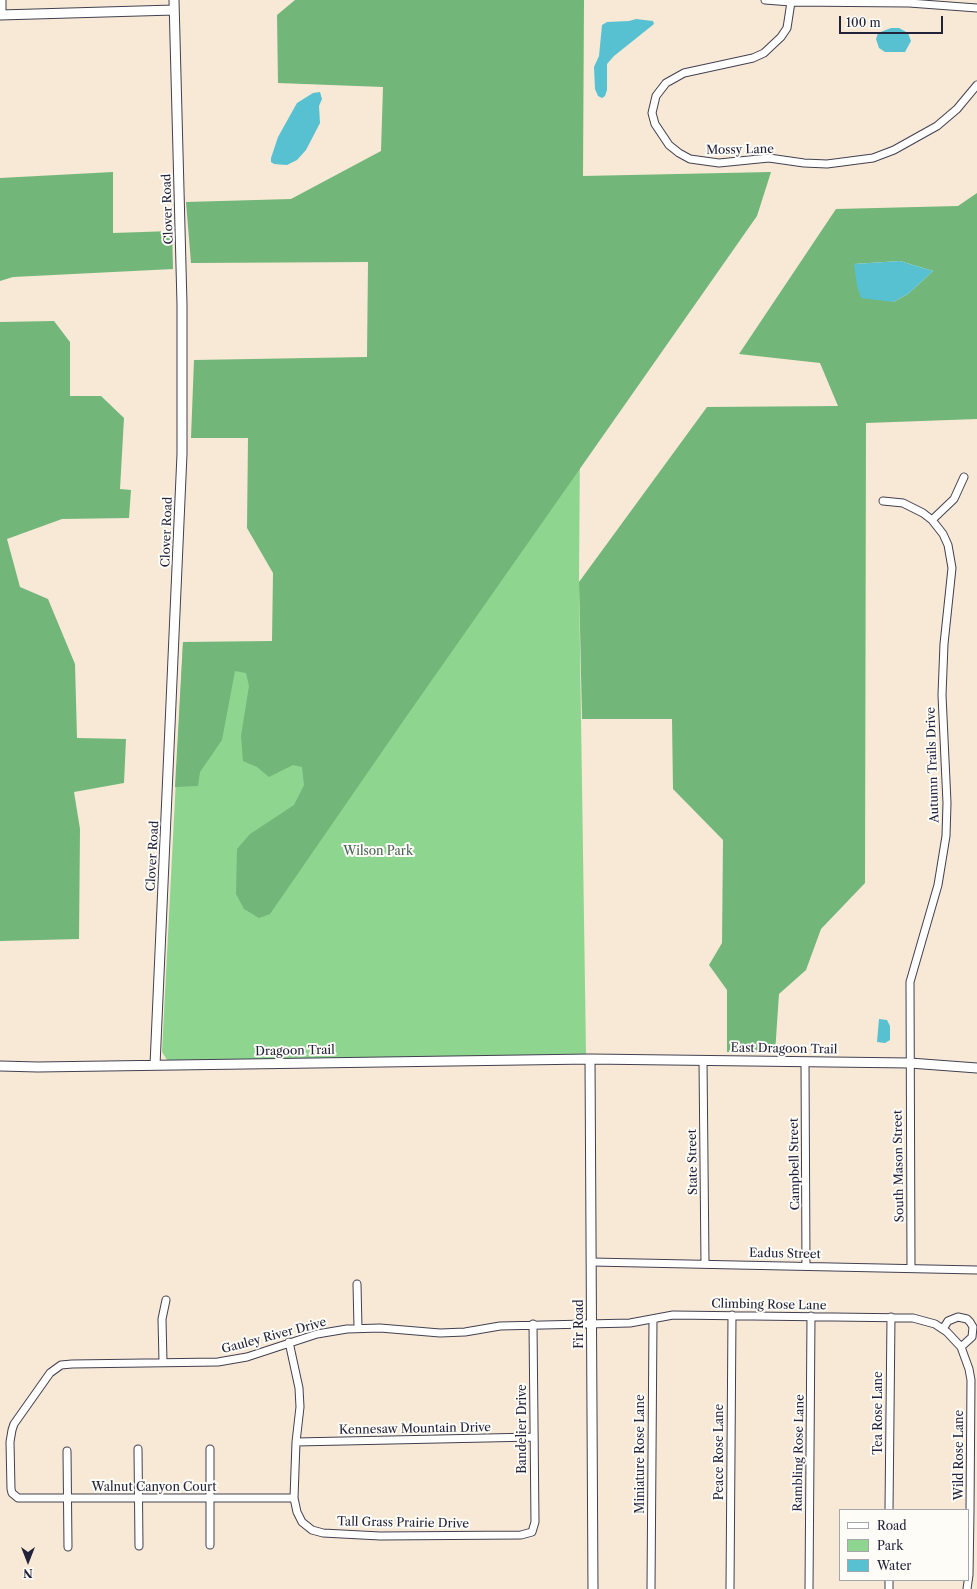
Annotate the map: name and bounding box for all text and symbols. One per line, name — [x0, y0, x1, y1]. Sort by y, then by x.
scale bar — [841, 8, 945, 34]
text: 100 m — [846, 15, 881, 30]
street label: Mossy Lane — [706, 142, 774, 158]
street label: Clover Road — [160, 173, 176, 245]
street label: Clover Road — [159, 496, 175, 568]
street label: Autumn Trails Drive — [924, 707, 942, 823]
street label: Clover Road — [144, 820, 162, 892]
park label: Wilson Park — [343, 845, 413, 859]
street label: East Dragoon Trail — [731, 1041, 837, 1057]
street label: Dragoon Trail — [255, 1043, 335, 1059]
street label: South Mason Street — [891, 1110, 907, 1222]
street label: Campbell Street — [787, 1118, 803, 1210]
street label: State Street — [685, 1129, 701, 1195]
street label: Eadus Street — [749, 1246, 821, 1262]
street label: Climbing Rose Lane — [711, 1297, 827, 1313]
street label: Fir Road — [573, 1299, 587, 1349]
street label: Gauley River Drive — [220, 1315, 328, 1357]
street label: Tea Rose Lane — [872, 1371, 886, 1455]
street label: Bandelier Drive — [516, 1384, 530, 1474]
street label: Miniature Rose Lane — [634, 1394, 648, 1514]
street label: Rambling Rose Lane — [791, 1394, 807, 1512]
street label: Peace Rose Lane — [713, 1404, 727, 1500]
street label: Wild Rose Lane — [953, 1410, 967, 1500]
street label: Kennesaw Mountain Drive — [339, 1420, 491, 1438]
street label: Walnut Canyon Court — [92, 1481, 216, 1495]
legend — [839, 1509, 969, 1581]
street label: Tall Grass Prairie Drive — [337, 1515, 469, 1531]
text: Road — [877, 1518, 907, 1533]
text: Park — [877, 1538, 903, 1553]
north arrow — [8, 1541, 48, 1581]
text: Water — [877, 1558, 911, 1573]
text: N — [23, 1566, 33, 1580]

